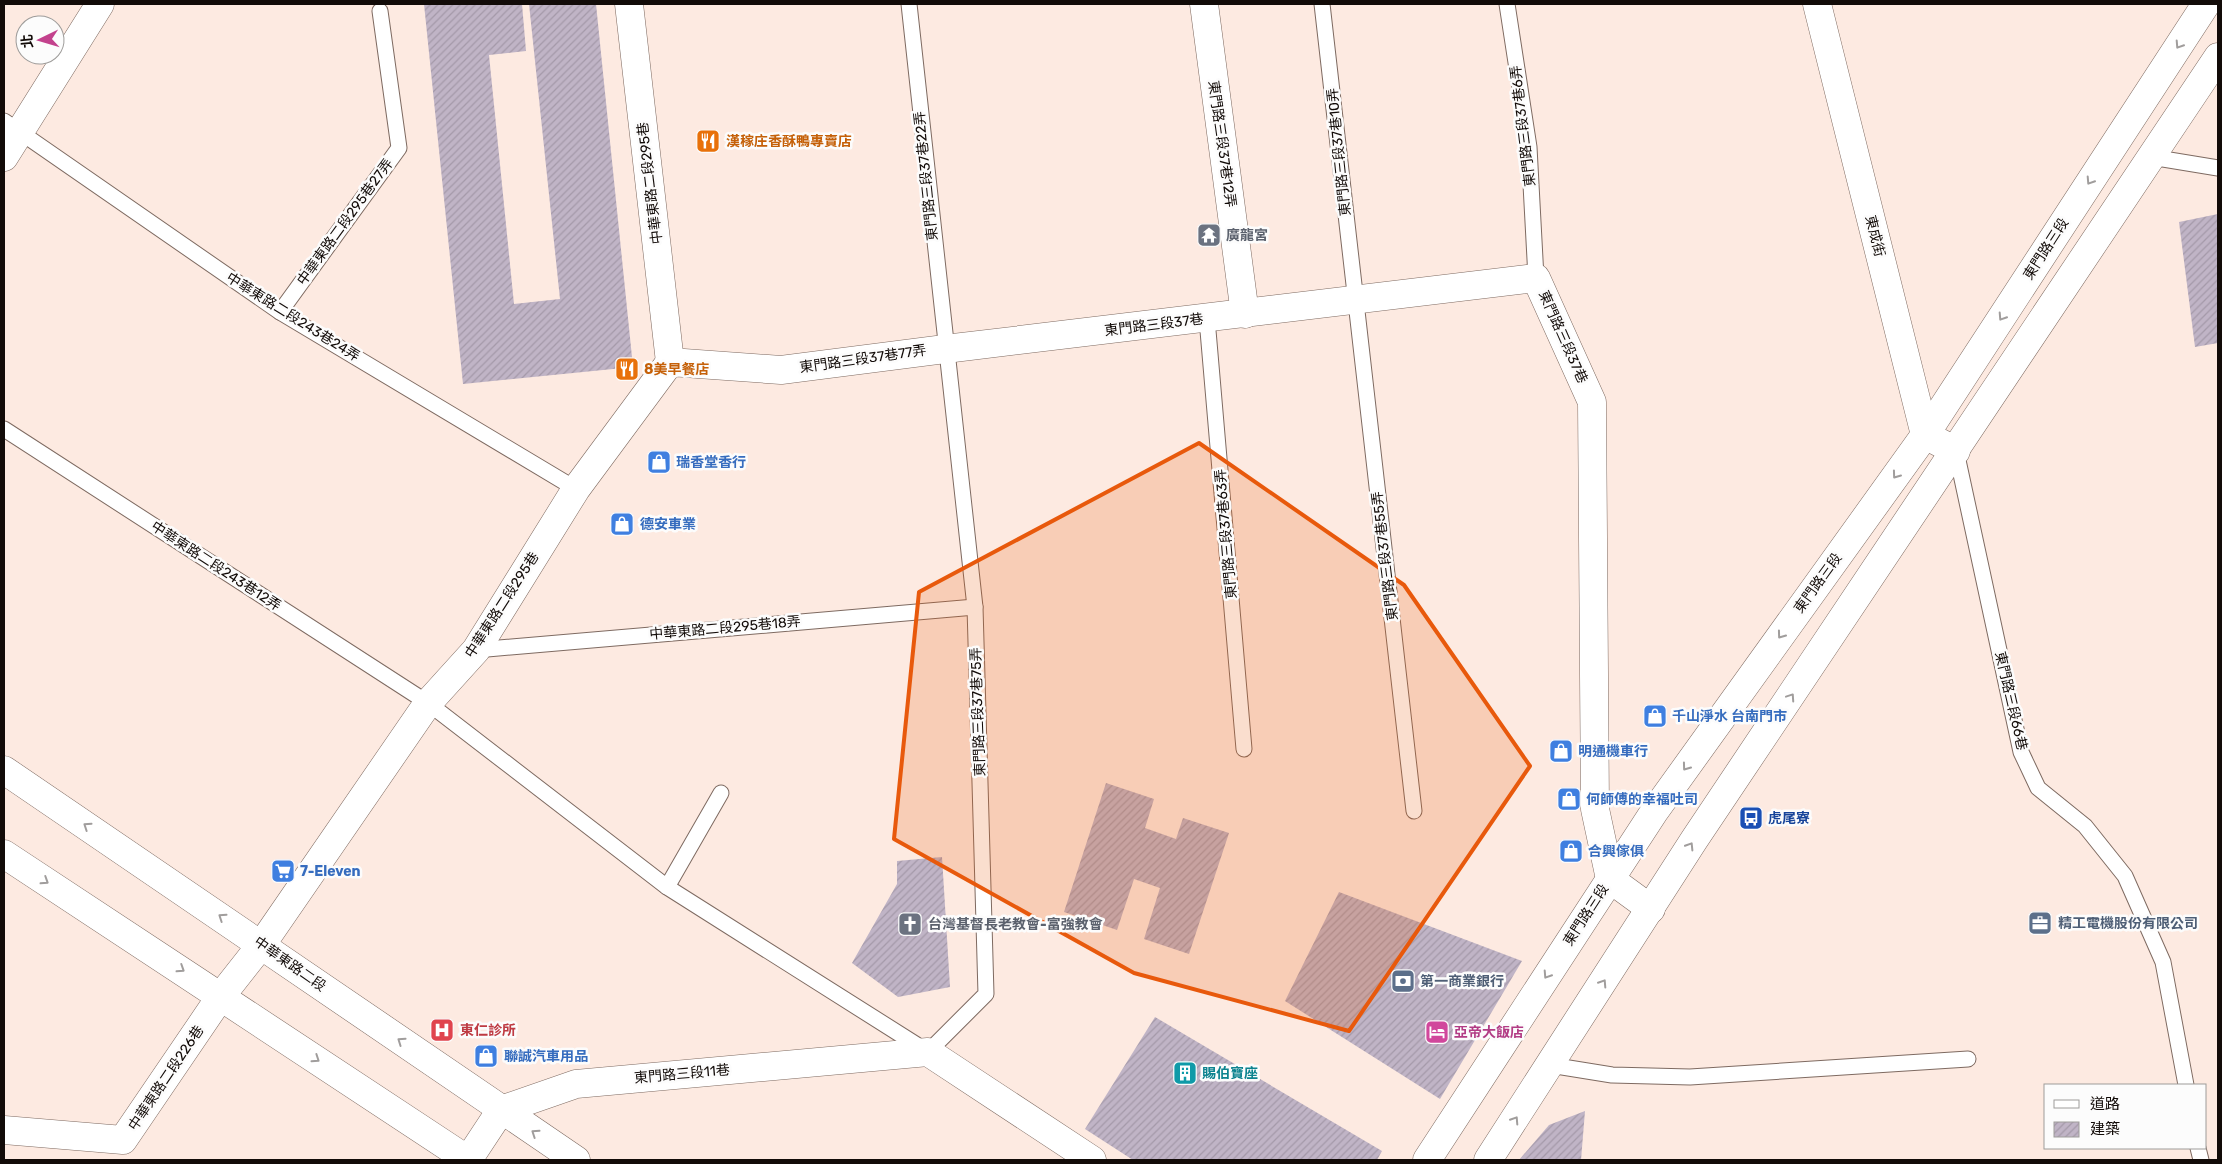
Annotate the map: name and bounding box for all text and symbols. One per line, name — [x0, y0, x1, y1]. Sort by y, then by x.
north arrow — [15, 15, 65, 65]
text: 北 — [18, 33, 37, 49]
one-way arrow — [2176, 39, 2185, 48]
street label: 東門路三段37巷6弄 — [1507, 64, 1539, 188]
street label: 東門路三段37巷12弄 — [1205, 80, 1239, 208]
street label: 東門路三段37巷10弄 — [1324, 87, 1354, 217]
street label: 東門路三段37巷22弄 — [911, 110, 941, 242]
street label: 中華東路二段295巷 — [634, 121, 666, 245]
restaurant icon: 漢稼庄香酥鴨專賣店 — [695, 128, 721, 154]
place label: 漢稼庄香酥鴨專賣店 — [726, 133, 852, 150]
street label: 中華東路二段295巷27弄 — [293, 155, 397, 289]
one-way arrow — [2087, 175, 2097, 184]
street label: 東成街 — [1862, 214, 1888, 258]
street label: 東門路三段 — [2020, 215, 2072, 283]
temple icon: 廣龍宮 — [1196, 222, 1222, 248]
place label: 廣龍宮 — [1226, 227, 1268, 244]
street label: 中華東路二段243巷24弄 — [223, 269, 363, 365]
street label: 東門路三段37巷 — [1535, 288, 1591, 386]
street label: 東門路三段37巷 — [1104, 310, 1204, 340]
one-way arrow — [1998, 312, 2008, 321]
street label: 東門路三段37巷77弄 — [798, 342, 928, 376]
restaurant icon: 8美早餐店 — [614, 356, 640, 382]
place label: 8美早餐店 — [644, 361, 709, 378]
shop icon: 瑞香堂香行 — [646, 449, 672, 475]
place label: 瑞香堂香行 — [676, 454, 746, 471]
street label: 東門路三段37巷63弄 — [1212, 468, 1240, 600]
one-way arrow — [1893, 469, 1902, 479]
street label: 東門路三段37巷55弄 — [1369, 490, 1401, 622]
shop icon: 德安車業 — [609, 511, 635, 537]
place label: 德安車業 — [640, 516, 696, 533]
street label: 中華東路二段243巷12弄 — [148, 518, 284, 614]
street label: 中華東路二段295巷 — [461, 549, 543, 661]
street label: 東門路三段 — [1791, 550, 1845, 616]
street label: 中華東路二段295巷18弄 — [649, 613, 801, 643]
one-way arrow — [1778, 629, 1787, 639]
street label: 東門路三段37巷75弄 — [967, 647, 989, 777]
street label: 東門路三段66巷 — [1991, 650, 2031, 752]
one-way arrow — [1785, 693, 1794, 702]
shop icon: 千山淨水 台南門市 — [1642, 703, 1668, 729]
place label: 千山淨水 台南門市 — [1672, 708, 1787, 725]
shop icon: 明通機車行 — [1548, 738, 1574, 764]
place label: 明通機車行 — [1578, 743, 1648, 760]
one-way arrow — [1683, 761, 1692, 771]
shop icon: 何師傅的幸福吐司 — [1556, 786, 1582, 812]
place label: 何師傅的幸福吐司 — [1586, 791, 1698, 808]
bus stop icon: 虎尾寮 — [1738, 805, 1764, 831]
place label: 虎尾寮 — [1768, 810, 1810, 827]
one-way arrow — [83, 823, 93, 832]
shop icon: 合興傢俱 — [1558, 838, 1584, 864]
place label: 合興傢俱 — [1588, 843, 1644, 860]
one-way arrow — [1684, 843, 1694, 852]
supermarket icon: 7-Eleven — [270, 858, 296, 884]
place label: 7-Eleven — [300, 863, 361, 880]
one-way arrow — [39, 874, 48, 884]
street label: 東門路三段 — [1560, 881, 1612, 949]
office icon: 精工電機股份有限公司 — [2027, 910, 2053, 936]
church icon: 台灣基督長老教會-富強教會 — [897, 911, 923, 937]
one-way arrow — [218, 914, 227, 923]
place label: 精工電機股份有限公司 — [2058, 915, 2198, 932]
place label: 台灣基督長老教會-富強教會 — [928, 916, 1103, 933]
street label: 中華東路二段 — [251, 933, 329, 995]
one-way arrow — [175, 963, 184, 973]
bank icon: 第一商業銀行 — [1390, 968, 1416, 994]
one-way arrow — [1544, 969, 1553, 978]
place label: 第一商業銀行 — [1420, 973, 1504, 990]
one-way arrow — [1596, 979, 1606, 988]
hospital icon: 東仁診所 — [429, 1017, 455, 1043]
hotel icon: 亞帝大飯店 — [1424, 1019, 1450, 1045]
street label: 中華東路二段226巷 — [125, 1022, 207, 1134]
place label: 東仁診所 — [460, 1022, 516, 1039]
place label: 亞帝大飯店 — [1454, 1024, 1524, 1041]
one-way arrow — [398, 1038, 407, 1047]
shop icon: 聯誠汽車用品 — [473, 1043, 499, 1069]
place label: 聯誠汽車用品 — [504, 1048, 588, 1065]
one-way arrow — [310, 1053, 320, 1062]
building icon: 賜伯寶座 — [1172, 1060, 1198, 1086]
street label: 東門路三段11巷 — [633, 1061, 731, 1087]
place label: 賜伯寶座 — [1202, 1065, 1258, 1082]
legend — [2044, 1084, 2207, 1149]
text: 道路 — [2090, 1095, 2120, 1113]
one-way arrow — [1508, 1116, 1518, 1125]
text: 建築 — [2090, 1120, 2120, 1138]
one-way arrow — [532, 1130, 541, 1139]

